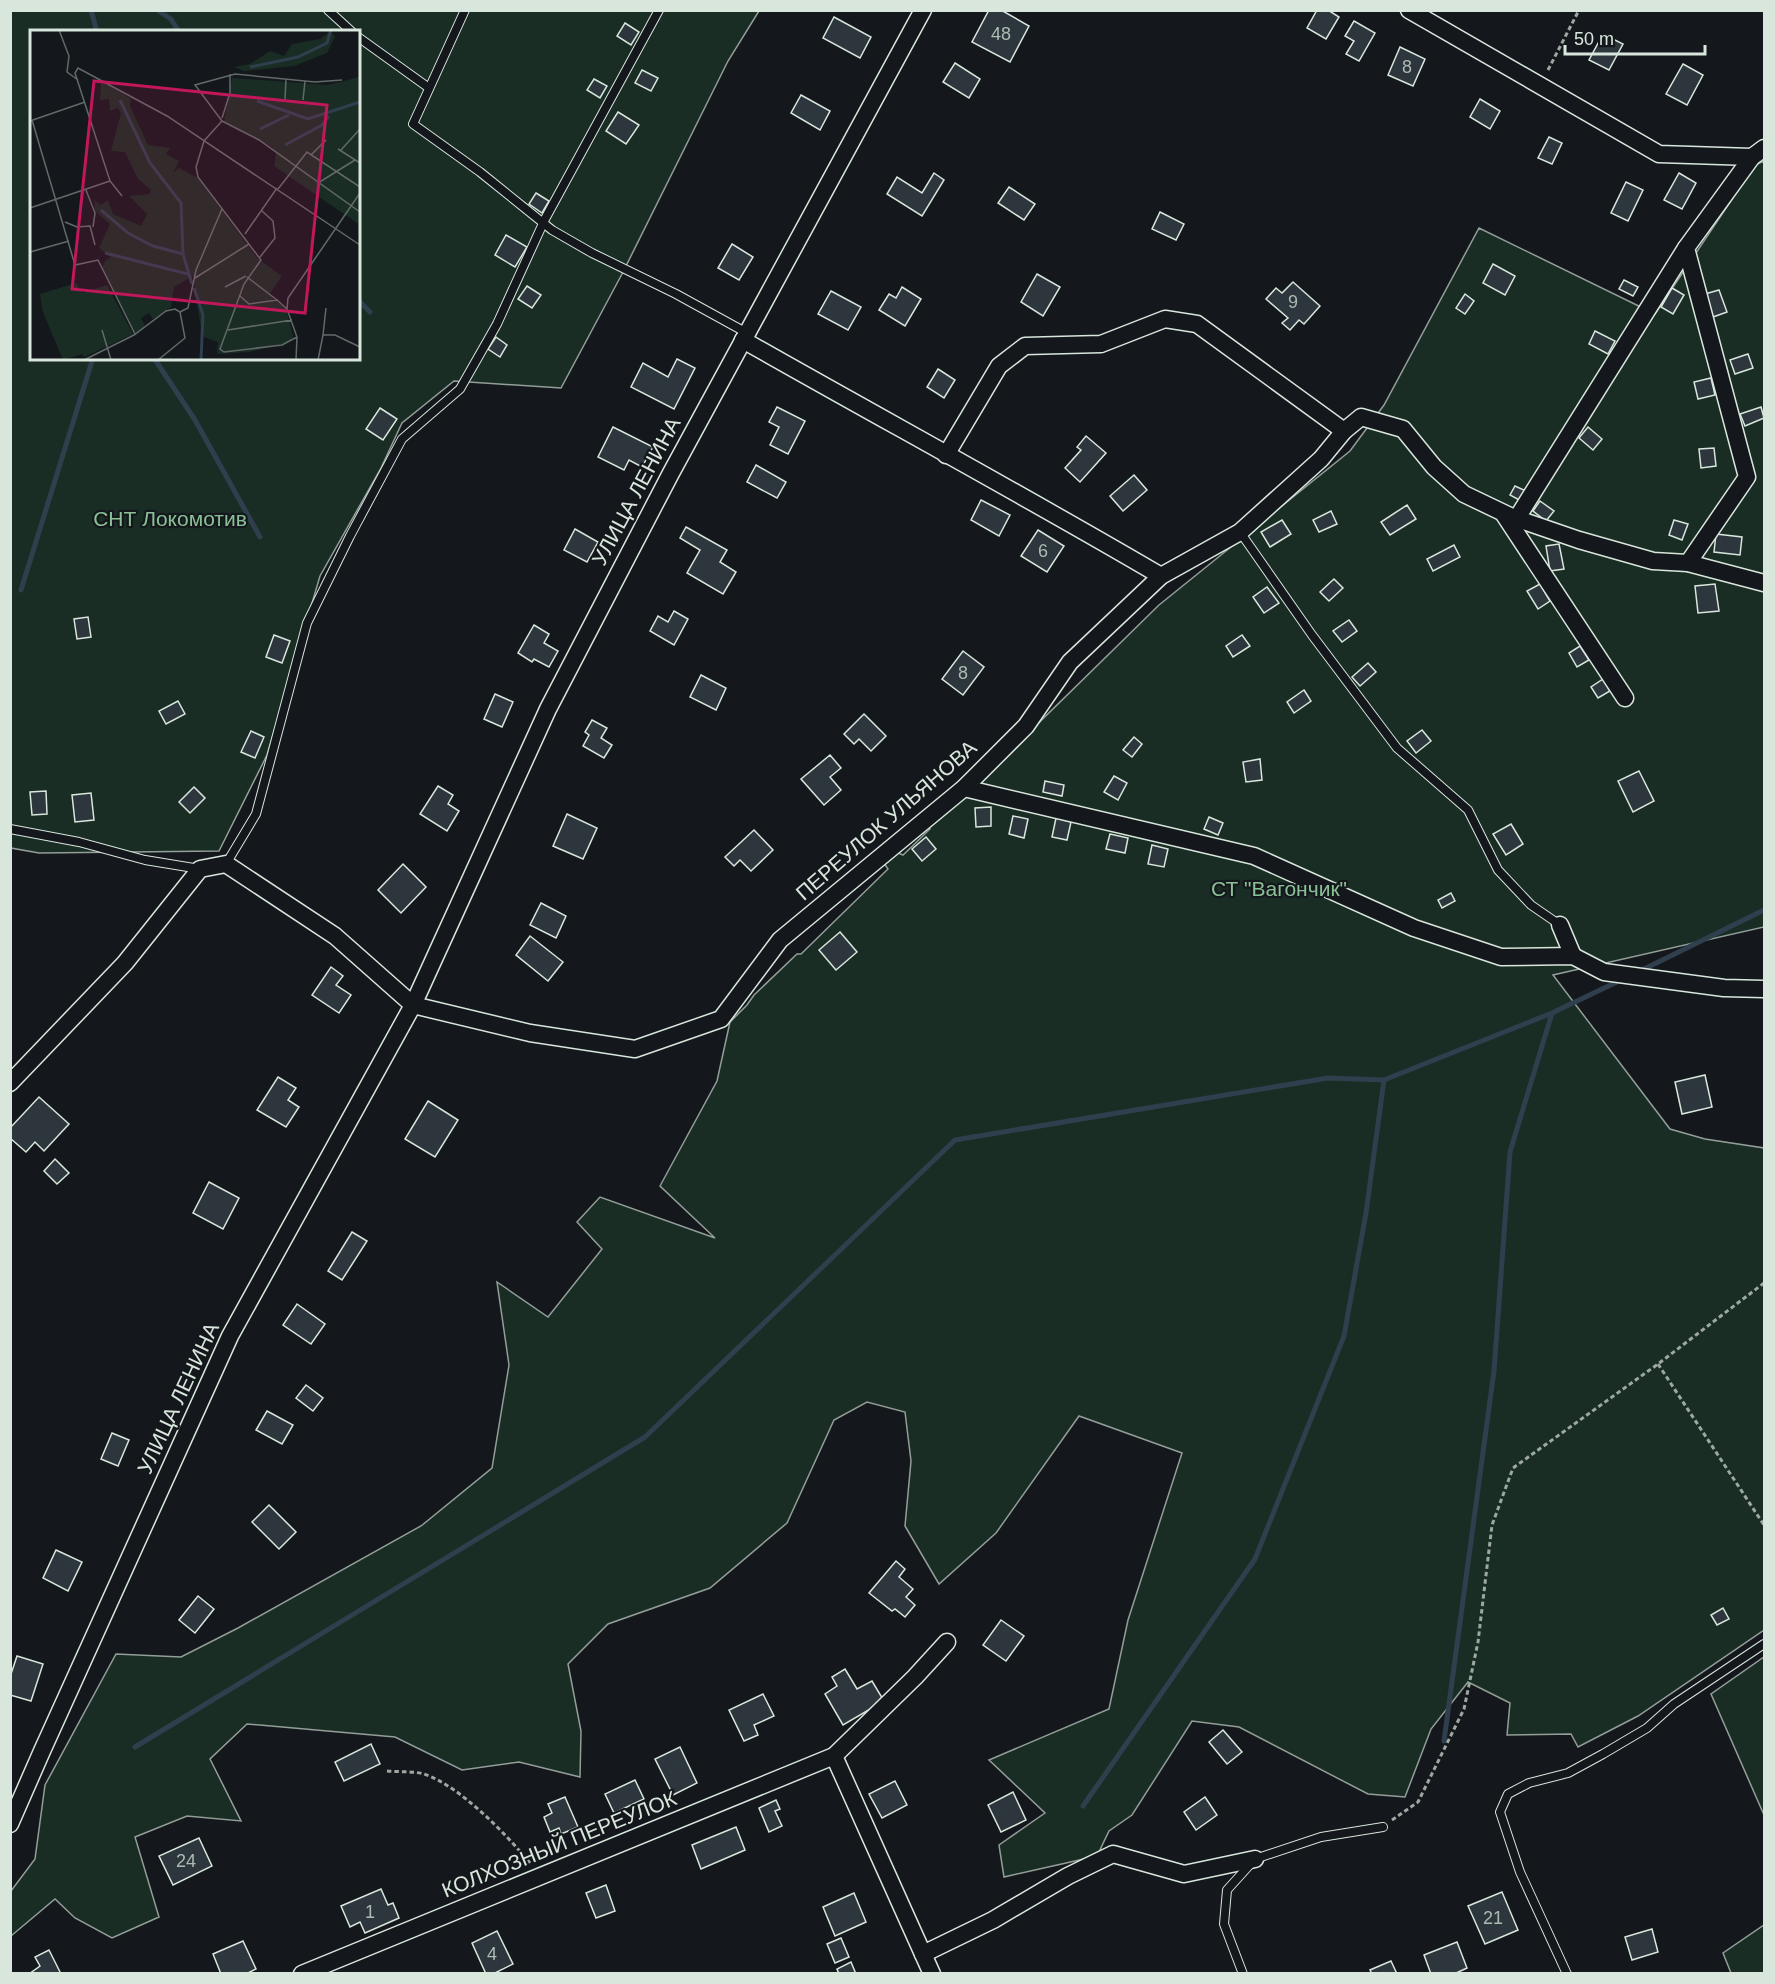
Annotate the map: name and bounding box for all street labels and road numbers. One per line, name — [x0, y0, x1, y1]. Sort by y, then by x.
street label: УЛИЦА ЛЕНИНА — [587, 413, 685, 569]
street label: ПЕРЕУЛОК УЛЬЯНОВА — [791, 735, 981, 905]
street label: УЛИЦА ЛЕНИНА — [133, 1319, 223, 1477]
street label: КОЛХОЗНЫЙ ПЕРЕУЛОК — [438, 1786, 680, 1902]

